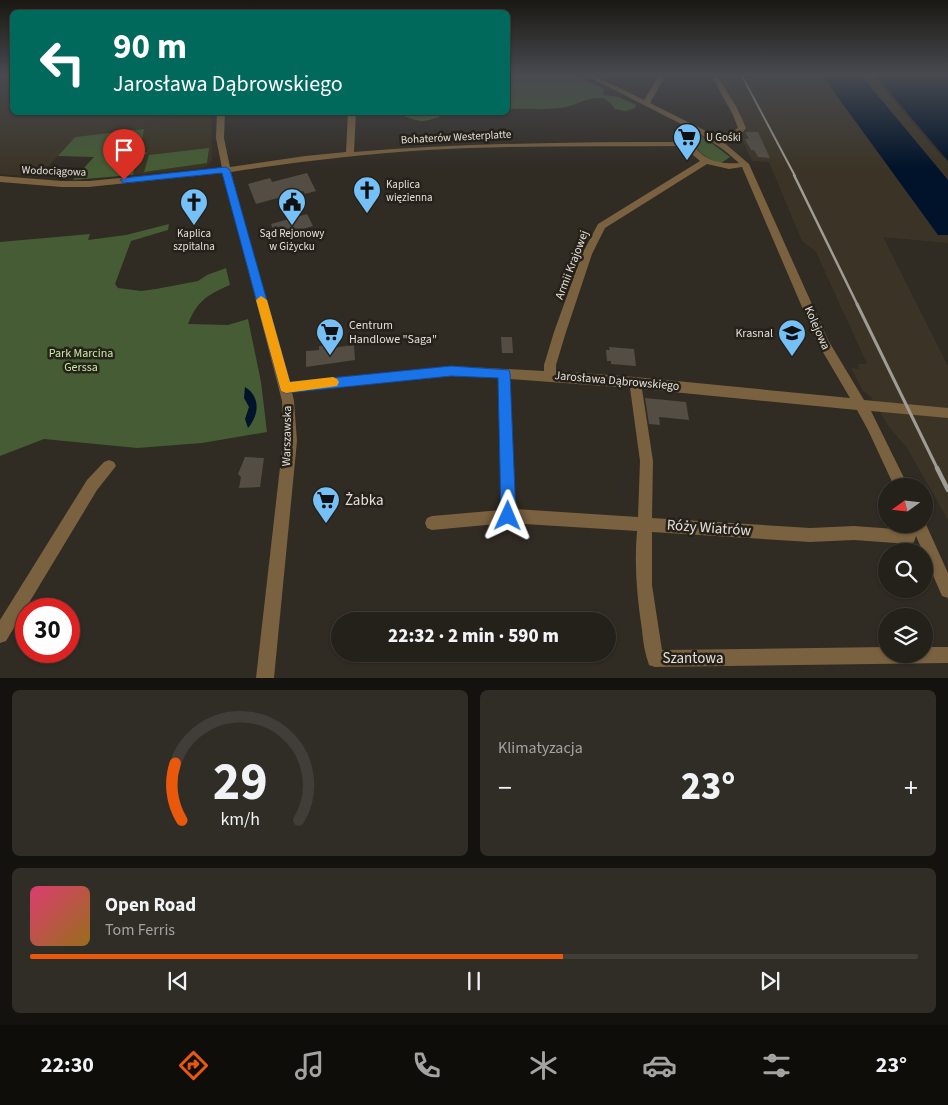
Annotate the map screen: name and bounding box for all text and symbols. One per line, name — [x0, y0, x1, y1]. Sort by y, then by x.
text: 90 m — [113, 22, 187, 72]
icon: left — [30, 30, 95, 95]
text: Jarosława Dąbrowskiego — [113, 68, 343, 100]
supermarket icon: U Gośki — [672, 122, 702, 161]
street label: Bohaterów Westerplatte — [400, 127, 512, 147]
pin — [103, 129, 145, 180]
place label: U Gośki — [706, 130, 741, 145]
icon: arrive — [110, 136, 138, 164]
street label: Wodociągowa — [21, 162, 87, 180]
church icon: Kaplica więzienna — [352, 175, 382, 214]
place label: Kaplica więzienna — [386, 177, 433, 205]
church icon: Kaplica szpitalna — [179, 187, 209, 226]
public building icon: Sąd Rejonowy w Giżycku — [277, 187, 307, 226]
place label: Kaplica szpitalna — [173, 226, 215, 254]
place label: Sąd Rejonowy w Giżycku — [260, 226, 325, 254]
street label: Armii Krajowej — [551, 228, 593, 302]
street label: Kolejowa — [800, 303, 834, 353]
supermarket icon: Centrum Handlowe "Saga" — [315, 317, 345, 356]
place label: Centrum Handlowe "Saga" — [349, 317, 437, 348]
school or university icon: Krasnal — [777, 318, 807, 357]
place label: Krasnal — [735, 325, 773, 342]
park label: Park Marcina Gerssa — [49, 345, 113, 376]
street label: Jarosława Dąbrowskiego — [554, 367, 680, 395]
street label: Warszawska — [278, 405, 296, 467]
north arrow — [878, 478, 932, 532]
map controls — [878, 478, 933, 663]
supermarket icon: Żabka — [311, 485, 341, 524]
position arrow — [481, 489, 533, 541]
place label: Żabka — [345, 490, 384, 511]
street label: Róży Wiatrów — [666, 515, 752, 541]
button: search — [878, 543, 933, 598]
speed limit sign: 30 — [15, 598, 80, 663]
button: layers — [878, 608, 933, 663]
text: 22:32 · 2 min · 590 m — [388, 623, 559, 650]
street label: Szantowa — [663, 648, 723, 669]
text: Klimatyzacja — [498, 737, 583, 759]
text: 29 — [213, 746, 267, 820]
text: 23° — [681, 760, 735, 814]
text: − — [498, 768, 512, 808]
text: + — [904, 768, 918, 808]
text: km/h — [220, 807, 260, 832]
text: Open Road — [105, 892, 196, 919]
text: Tom Ferris — [105, 919, 175, 941]
icon: previous — [164, 967, 192, 995]
icon: pause — [460, 967, 488, 995]
icon: next — [756, 967, 784, 995]
icon: directions — [176, 1048, 211, 1083]
icon: music — [292, 1048, 327, 1083]
icon: phone — [409, 1048, 444, 1083]
icon: climate — [526, 1048, 561, 1083]
icon: car — [642, 1048, 677, 1083]
icon: filters — [759, 1048, 794, 1083]
text: 22:30 — [41, 1049, 94, 1081]
text: 23° — [876, 1049, 907, 1081]

